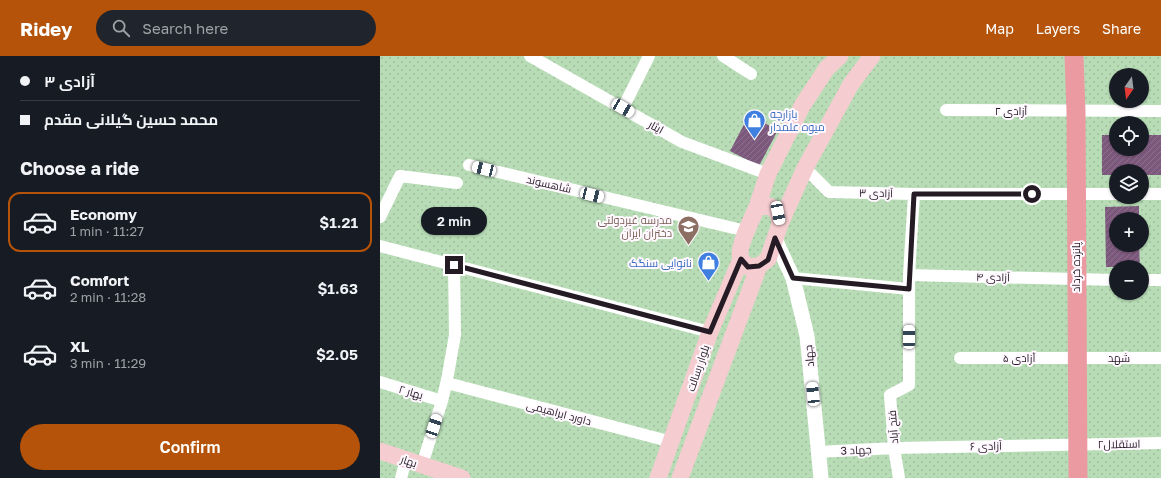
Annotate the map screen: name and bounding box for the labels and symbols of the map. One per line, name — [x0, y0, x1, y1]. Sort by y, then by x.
north arrow — [1109, 68, 1149, 108]
car — [610, 97, 636, 119]
street label: آزادی ۲ — [995, 104, 1027, 118]
shop icon: بازارچه میوه علمدار — [741, 107, 767, 140]
place label: بازارچه میوه علمدار — [769, 107, 825, 134]
street label: ایثار — [645, 117, 666, 137]
car — [471, 160, 497, 178]
street label: شاهسوند — [525, 172, 573, 196]
route start — [1023, 185, 1041, 203]
car — [579, 186, 605, 204]
street label: آزادی ۳ — [859, 186, 893, 200]
car — [770, 200, 786, 226]
callout: 2 min — [421, 207, 487, 235]
place label: مدرسه غیردولتی دختران ایران — [598, 213, 672, 240]
school or university icon: مدرسه غیردولتی دختران ایران — [675, 213, 701, 246]
street label: پانزده خرداد — [1069, 242, 1083, 292]
shop icon: نانوایی سنگک — [695, 250, 721, 283]
route end — [445, 256, 463, 274]
place label: نانوایی سنگک — [629, 256, 692, 270]
street label: آزادی ۴ — [976, 270, 1010, 284]
car — [903, 325, 915, 349]
street label: بلوار رسالت — [683, 343, 713, 393]
street label: جهاد — [801, 344, 817, 368]
street label: آزادی ۵ — [1003, 351, 1035, 365]
street label: شهد — [1108, 351, 1130, 365]
car — [806, 381, 820, 407]
street label: بهار ۲ — [397, 382, 425, 402]
street label: داورد ابراهیمی — [525, 398, 593, 428]
street label: فتح آباد — [885, 409, 902, 444]
car — [425, 413, 443, 439]
street label: استقلال۲ — [1097, 437, 1141, 451]
street label: آزادی ۶ — [970, 439, 1002, 453]
street label: جهاد 3 — [840, 442, 872, 458]
street label: بهار — [398, 452, 419, 470]

